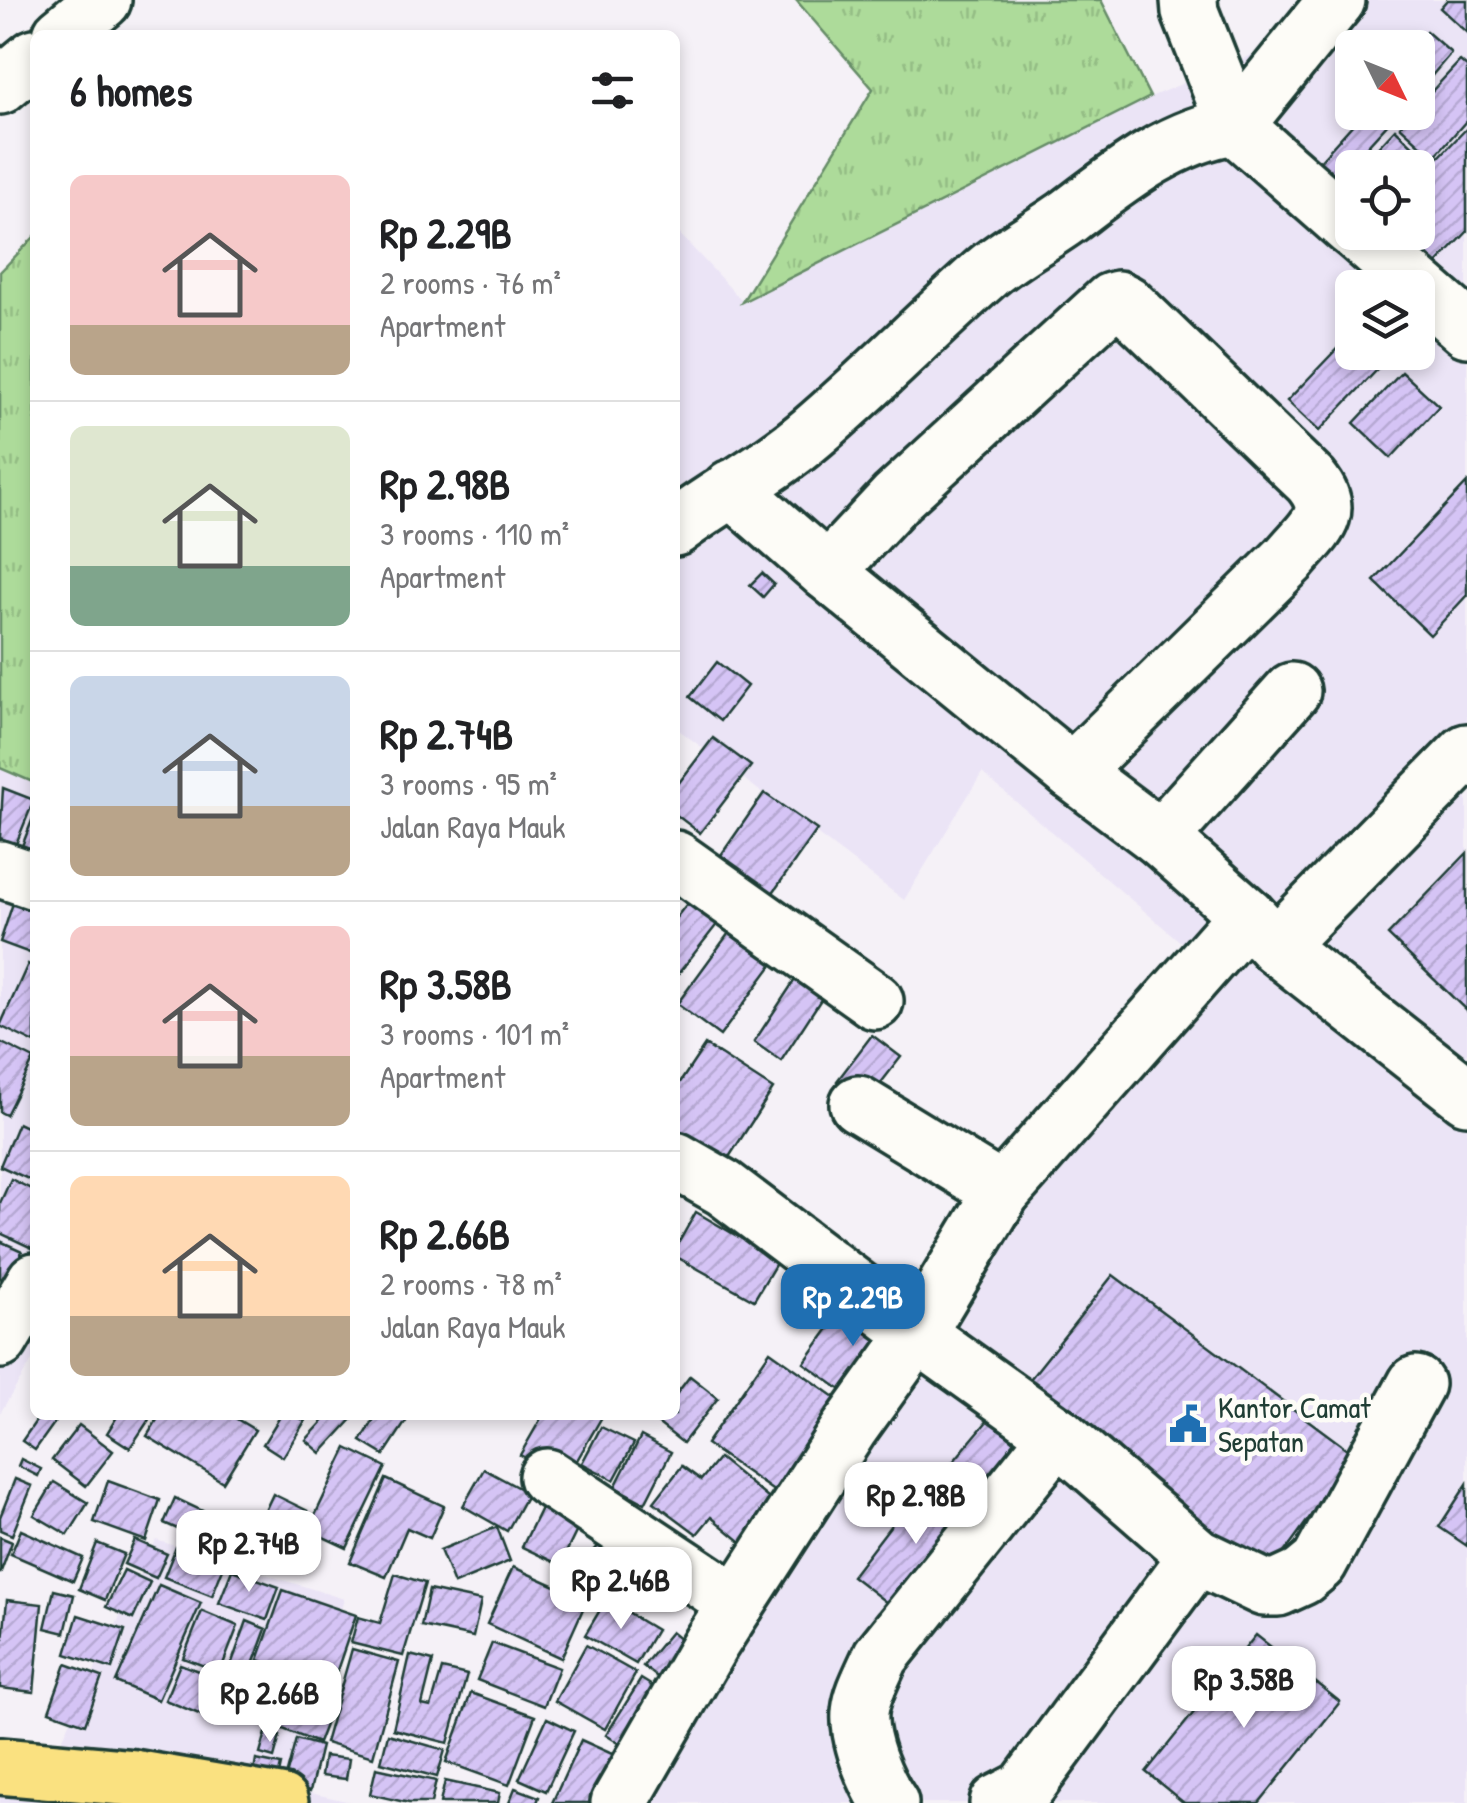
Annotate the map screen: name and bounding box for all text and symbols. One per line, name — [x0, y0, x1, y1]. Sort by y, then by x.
north arrow — [1335, 30, 1435, 130]
map controls — [1335, 30, 1435, 370]
text: 6 homes — [70, 62, 192, 119]
icon: filters — [585, 63, 640, 118]
button: locate — [1335, 150, 1435, 250]
text: Rp 2.29B — [380, 204, 512, 261]
icon: home — [150, 215, 270, 335]
text: 2 rooms · 76 m² — [380, 261, 561, 304]
button: layers — [1335, 270, 1435, 370]
text: Apartment — [380, 304, 505, 347]
text: Rp 2.98B — [380, 455, 510, 512]
icon: home — [150, 466, 270, 586]
text: 3 rooms · 110 m² — [380, 512, 569, 555]
text: Apartment — [380, 555, 505, 598]
text: Rp 2.74B — [380, 705, 513, 762]
icon: home — [150, 716, 270, 836]
text: 3 rooms · 95 m² — [380, 762, 557, 805]
text: Jalan Raya Mauk — [380, 805, 565, 848]
text: Rp 3.58B — [380, 955, 512, 1012]
icon: home — [150, 966, 270, 1086]
text: 3 rooms · 101 m² — [380, 1012, 569, 1055]
text: Apartment — [380, 1055, 505, 1098]
text: Rp 2.66B — [380, 1205, 510, 1262]
icon: home — [150, 1216, 270, 1336]
text: 2 rooms · 78 m² — [380, 1262, 562, 1305]
pin: Rp 2.29B — [750, 1264, 956, 1349]
text: Rp 2.29B — [803, 1275, 903, 1318]
text: Jalan Raya Mauk — [380, 1305, 565, 1348]
place label: Kantor Camat Sepatan — [1218, 1387, 1371, 1461]
public building icon: Kantor Camat Sepatan — [1167, 1403, 1209, 1445]
pin: Rp 2.98B — [813, 1462, 1019, 1547]
text: Rp 2.98B — [866, 1473, 966, 1516]
pin: Rp 2.74B — [146, 1510, 352, 1595]
text: Rp 2.74B — [198, 1521, 300, 1564]
pin: Rp 2.46B — [518, 1547, 724, 1632]
text: Rp 2.46B — [572, 1558, 670, 1601]
pin: Rp 3.58B — [1141, 1646, 1347, 1731]
text: Rp 3.58B — [1194, 1657, 1294, 1700]
pin: Rp 2.66B — [167, 1660, 373, 1745]
text: Rp 2.66B — [220, 1671, 320, 1714]

